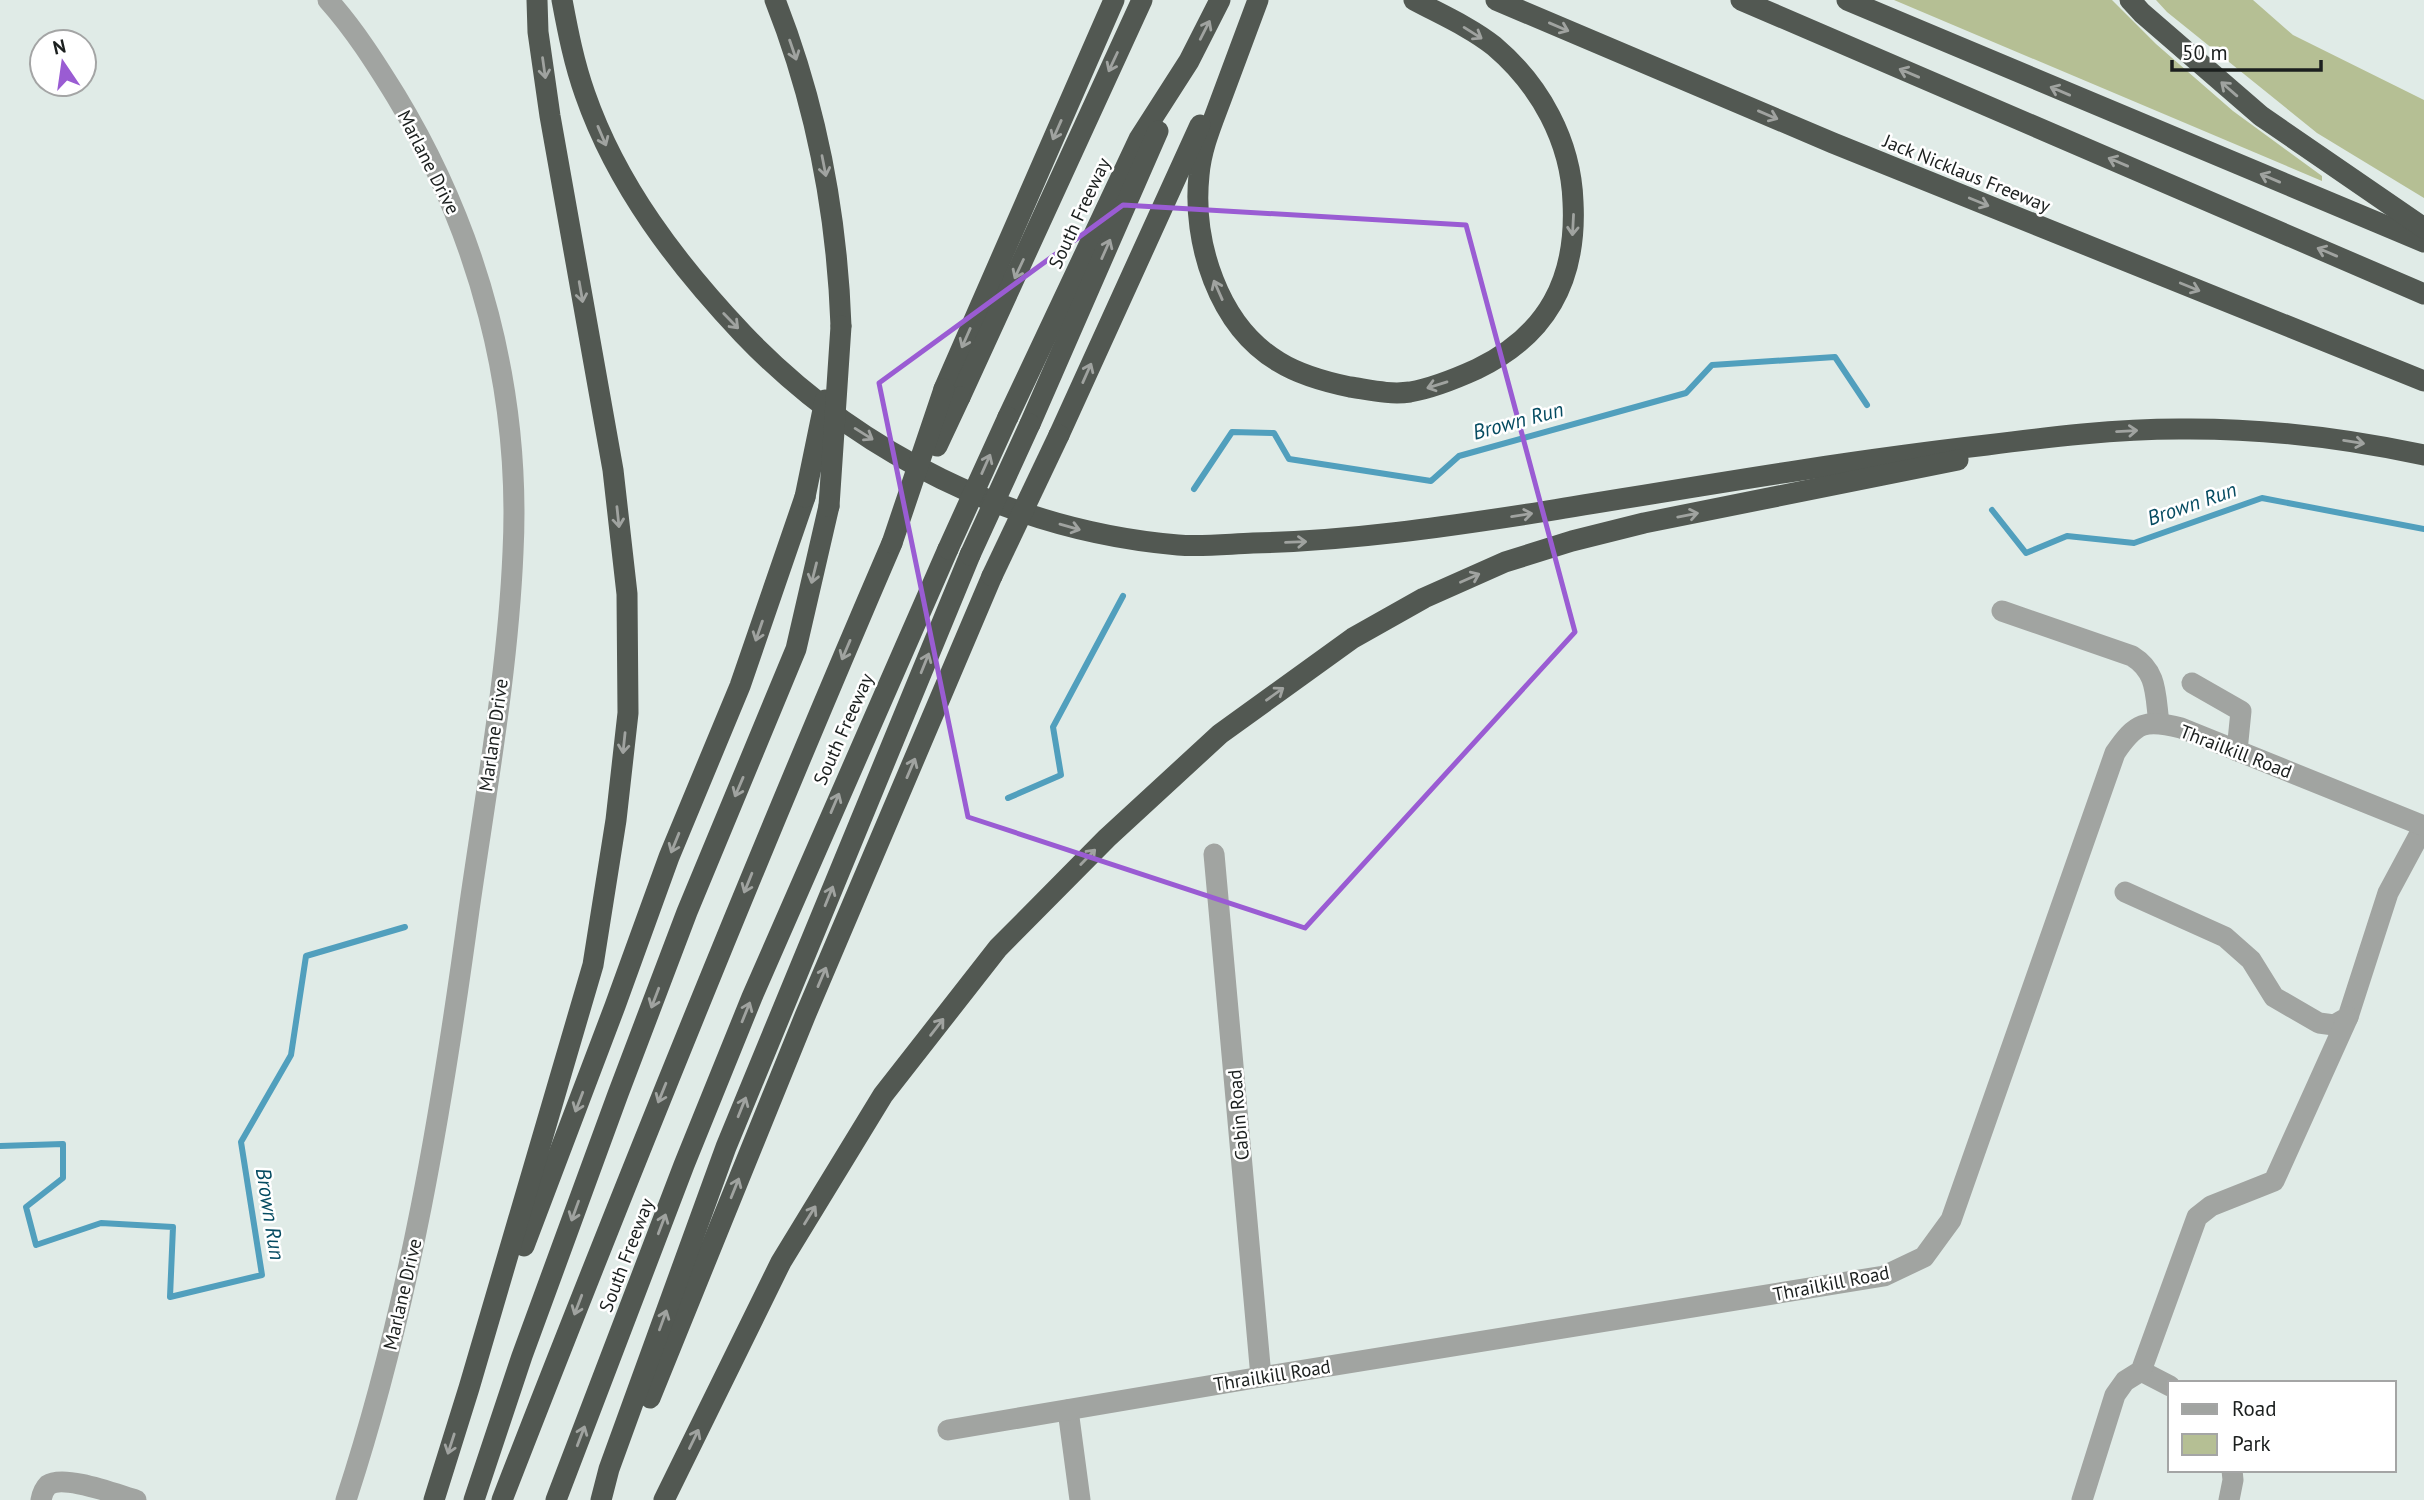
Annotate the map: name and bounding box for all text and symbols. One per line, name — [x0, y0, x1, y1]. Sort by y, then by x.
one-way arrow — [1198, 21, 1212, 41]
one-way arrow — [1547, 21, 1569, 34]
one-way arrow — [1463, 27, 1483, 41]
north arrow — [28, 28, 98, 98]
scale bar — [2172, 28, 2321, 72]
text: N — [50, 33, 68, 60]
one-way arrow — [788, 38, 800, 60]
text: 50 m — [2182, 39, 2228, 66]
one-way arrow — [1106, 51, 1119, 72]
one-way arrow — [537, 56, 550, 79]
one-way arrow — [1899, 65, 1921, 78]
one-way arrow — [2221, 81, 2239, 97]
one-way arrow — [2050, 84, 2072, 97]
street label: Marlane Drive — [393, 106, 465, 218]
one-way arrow — [1757, 110, 1778, 123]
one-way arrow — [1050, 119, 1063, 140]
one-way arrow — [596, 124, 609, 146]
street label: Jack Nicklaus Freeway — [1879, 128, 2054, 218]
street label: South Freeway — [1043, 153, 1115, 272]
one-way arrow — [818, 154, 831, 177]
one-way arrow — [2108, 155, 2130, 168]
one-way arrow — [2260, 171, 2282, 184]
one-way arrow — [1967, 196, 1989, 209]
one-way arrow — [1566, 213, 1579, 235]
one-way arrow — [1100, 239, 1113, 260]
one-way arrow — [2317, 245, 2339, 258]
one-way arrow — [1011, 258, 1025, 279]
one-way arrow — [575, 280, 589, 303]
one-way arrow — [1211, 280, 1224, 301]
one-way arrow — [2178, 281, 2200, 294]
one-way arrow — [723, 312, 740, 329]
one-way arrow — [959, 327, 972, 348]
one-way arrow — [1081, 363, 1094, 384]
one-way arrow — [1426, 379, 1448, 392]
water label: Brown Run — [1469, 395, 1566, 446]
one-way arrow — [2115, 425, 2138, 438]
one-way arrow — [854, 427, 874, 441]
one-way arrow — [2342, 436, 2364, 449]
one-way arrow — [980, 454, 993, 475]
water label: Brown Run — [2143, 476, 2240, 531]
one-way arrow — [612, 505, 625, 527]
one-way arrow — [1676, 507, 1699, 521]
one-way arrow — [1510, 508, 1533, 521]
one-way arrow — [1059, 521, 1081, 534]
one-way arrow — [1284, 536, 1307, 549]
one-way arrow — [807, 561, 820, 583]
one-way arrow — [1458, 571, 1480, 584]
one-way arrow — [752, 620, 764, 642]
one-way arrow — [839, 639, 852, 661]
one-way arrow — [919, 653, 932, 675]
street label: South Freeway — [808, 669, 878, 789]
street label: Marlane Drive — [473, 677, 513, 793]
one-way arrow — [1265, 687, 1284, 701]
street label: Thrailkill Road — [2177, 719, 2295, 783]
one-way arrow — [618, 732, 631, 754]
one-way arrow — [905, 758, 918, 779]
one-way arrow — [732, 775, 745, 797]
one-way arrow — [829, 793, 842, 814]
one-way arrow — [667, 831, 680, 853]
one-way arrow — [1079, 849, 1096, 866]
one-way arrow — [741, 871, 754, 893]
one-way arrow — [823, 886, 836, 908]
one-way arrow — [816, 967, 829, 988]
one-way arrow — [647, 986, 660, 1008]
one-way arrow — [740, 1002, 753, 1024]
one-way arrow — [929, 1018, 944, 1036]
street label: Cabin Road — [1222, 1069, 1254, 1161]
one-way arrow — [655, 1082, 668, 1104]
one-way arrow — [571, 1090, 584, 1112]
one-way arrow — [737, 1096, 750, 1118]
water label: Brown Run — [250, 1166, 291, 1262]
one-way arrow — [730, 1177, 743, 1199]
street label: South Freeway — [593, 1195, 659, 1315]
one-way arrow — [568, 1200, 581, 1222]
one-way arrow — [803, 1206, 817, 1226]
one-way arrow — [656, 1213, 669, 1235]
street label: Marlane Drive — [378, 1236, 426, 1352]
street label: Thrailkill Road — [1771, 1260, 1891, 1306]
one-way arrow — [571, 1293, 583, 1315]
one-way arrow — [658, 1309, 670, 1331]
street label: Thrailkill Road — [1212, 1354, 1332, 1396]
legend — [2168, 1381, 2396, 1472]
text: Road — [2232, 1395, 2276, 1422]
one-way arrow — [575, 1426, 588, 1448]
one-way arrow — [688, 1429, 701, 1450]
text: Park — [2232, 1430, 2271, 1457]
one-way arrow — [444, 1433, 457, 1455]

